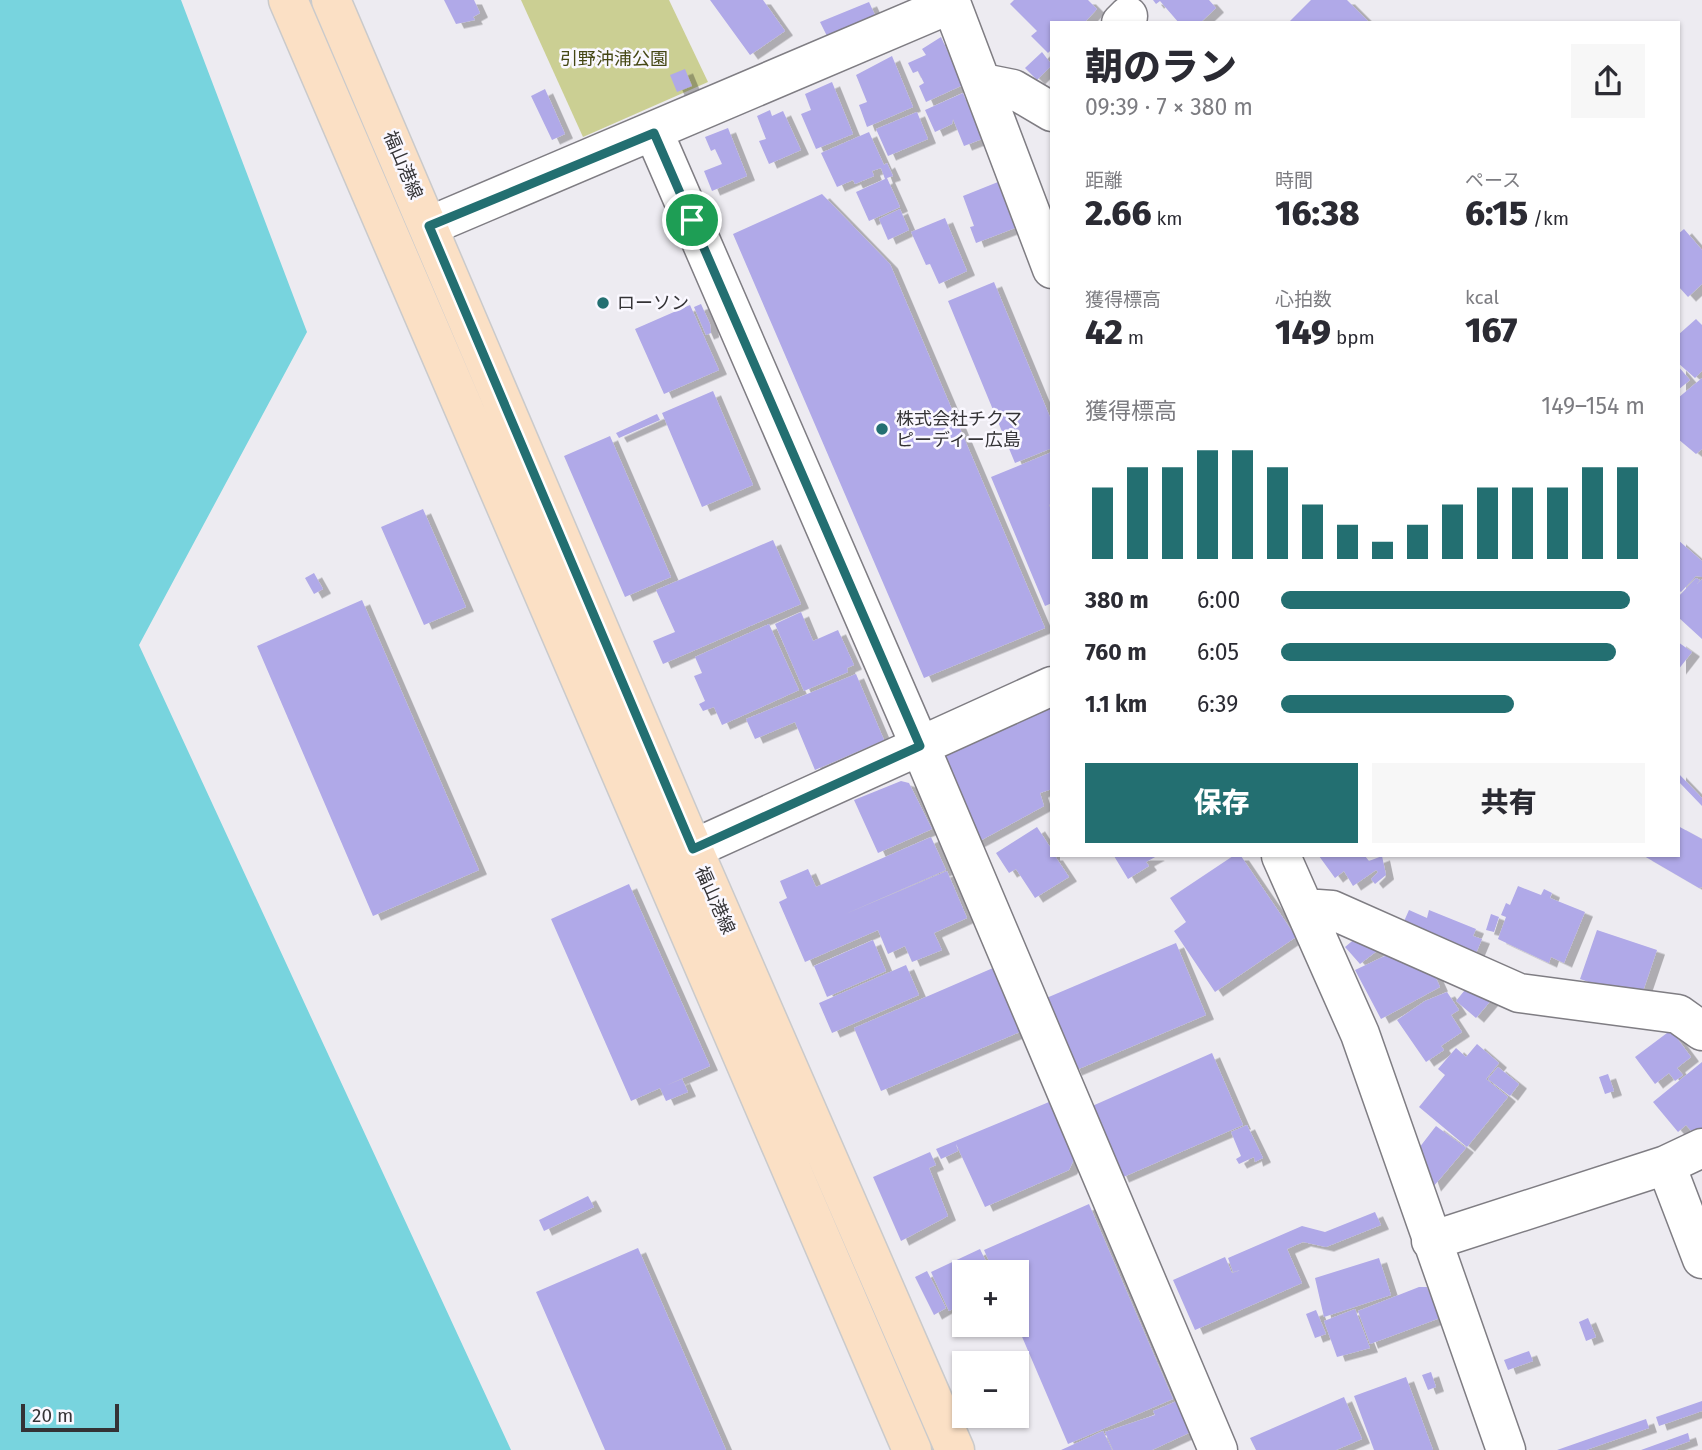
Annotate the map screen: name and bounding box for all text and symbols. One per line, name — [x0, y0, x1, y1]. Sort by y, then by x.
text: 朝のラン — [1085, 44, 1237, 90]
button: share — [1571, 44, 1645, 118]
park label: 引野沖浦公園 — [560, 48, 668, 70]
text: 09:39 · 7 × 380 m — [1085, 93, 1253, 121]
street label: 福山港線 — [379, 128, 427, 202]
text: 距離 — [1085, 169, 1123, 192]
text: 時間 — [1275, 169, 1313, 192]
text: ペース — [1465, 169, 1521, 192]
pin — [662, 190, 722, 250]
text: 2.66 — [1085, 192, 1151, 234]
text: 16:38 — [1275, 192, 1360, 234]
text: 6:15 — [1465, 192, 1528, 234]
icon: arrive — [673, 201, 711, 239]
text: km — [1151, 207, 1183, 230]
text: /km — [1528, 207, 1569, 230]
text: kcal — [1465, 286, 1499, 309]
text: 獲得標高 — [1085, 288, 1161, 311]
text: 心拍数 — [1275, 288, 1332, 311]
place label: ローソン — [617, 292, 689, 314]
marker: ローソン — [595, 295, 611, 311]
text: 167 — [1465, 309, 1517, 351]
text: 42 — [1085, 311, 1123, 353]
text: 149 — [1275, 311, 1331, 353]
text: m — [1123, 326, 1144, 349]
text: bpm — [1331, 326, 1375, 349]
text: 149–154 m — [1541, 392, 1645, 420]
text: 獲得標高 — [1085, 397, 1177, 425]
place label: 株式会社チクマ ピーディー広島 — [896, 408, 1022, 451]
marker: 株式会社チクマ ピーディー広島 — [874, 421, 890, 437]
text: 380 m — [1085, 586, 1149, 614]
text: 6:00 — [1197, 586, 1240, 614]
text: 760 m — [1085, 638, 1147, 666]
text: 6:05 — [1197, 638, 1239, 666]
text: 1.1 km — [1085, 690, 1147, 718]
text: 6:39 — [1197, 690, 1238, 718]
button: 保存 — [1085, 763, 1358, 843]
button: 共有 — [1372, 763, 1645, 843]
street label: 福山港線 — [690, 863, 740, 937]
map controls — [952, 1260, 1029, 1428]
button: + — [952, 1260, 1029, 1337]
button: − — [952, 1351, 1029, 1428]
scale bar — [21, 1401, 119, 1433]
text: 20 m — [32, 1404, 73, 1427]

